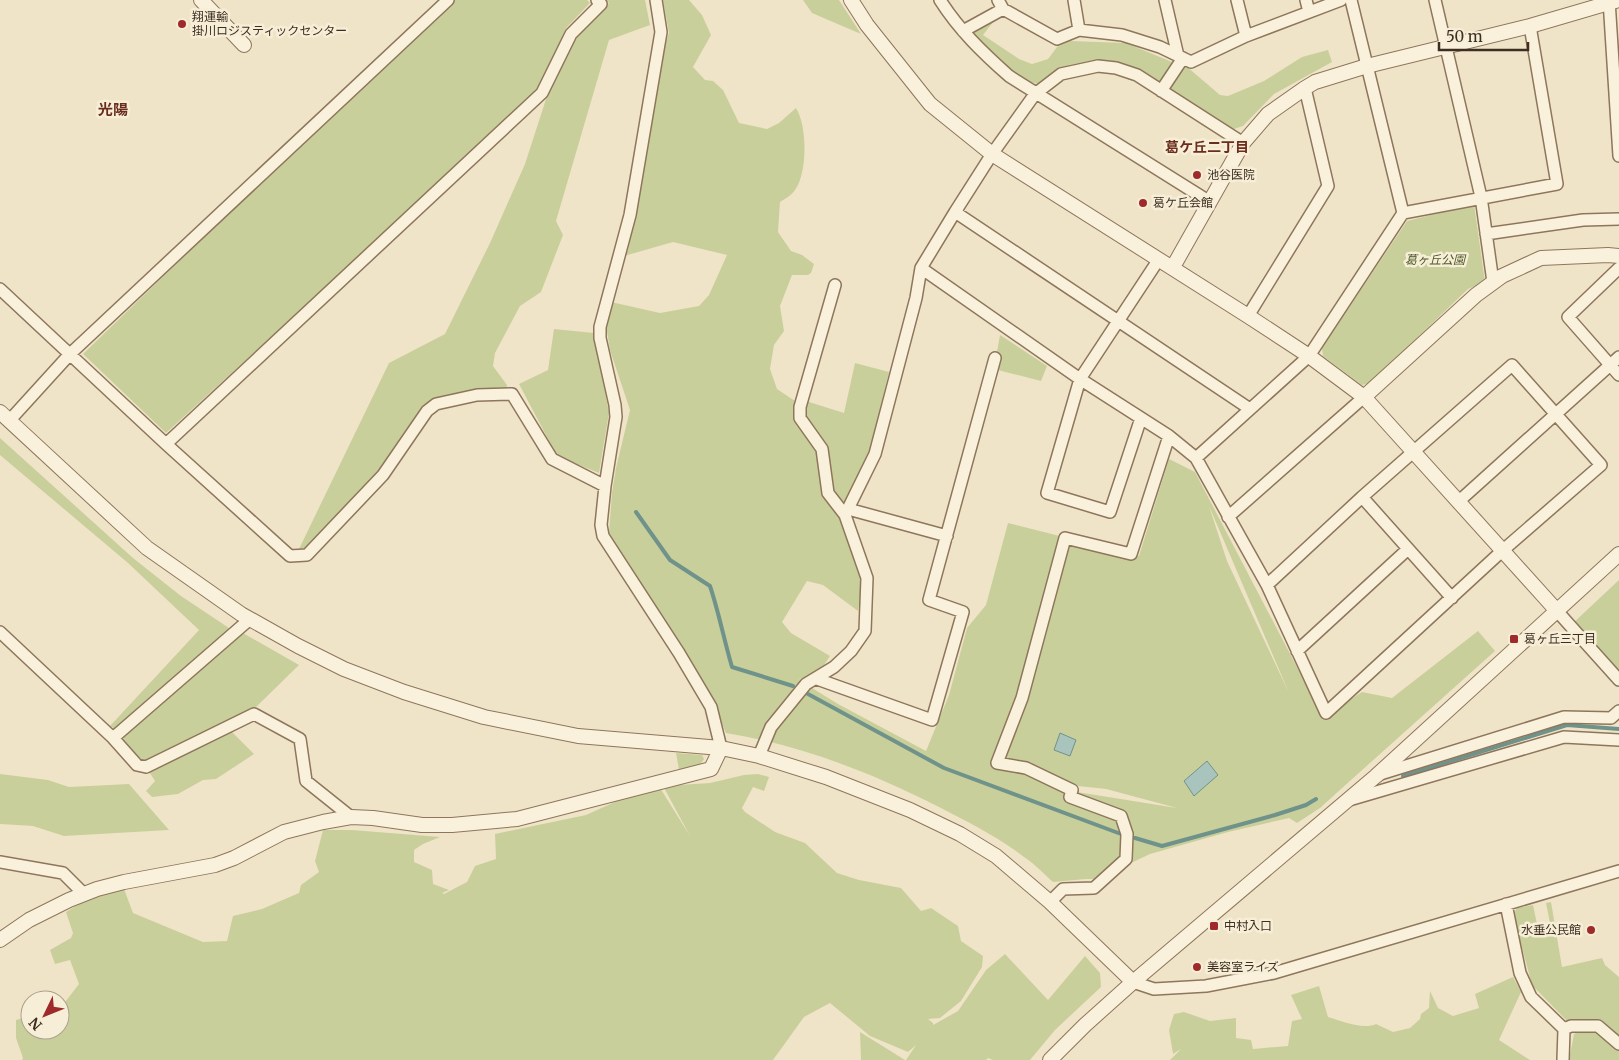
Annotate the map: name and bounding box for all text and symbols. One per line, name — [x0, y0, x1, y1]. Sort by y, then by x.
place label: 翔運輸 掛川ロジスティックセンター — [192, 9, 347, 38]
marker: 翔運輸 掛川ロジスティックセンター — [176, 18, 188, 30]
scale bar — [1439, 20, 1528, 52]
text: 50 m — [1446, 27, 1483, 46]
district label: 光陽 — [98, 100, 128, 119]
district label: 葛ケ丘二丁目 — [1165, 138, 1249, 156]
place label: 池谷医院 — [1207, 167, 1255, 182]
marker: 池谷医院 — [1191, 169, 1203, 181]
place label: 葛ケ丘会館 — [1153, 195, 1213, 210]
marker: 葛ケ丘会館 — [1137, 197, 1149, 209]
park label: 葛ヶ丘公園 — [1405, 252, 1467, 267]
place label: 葛ヶ丘三丁目 — [1524, 631, 1596, 646]
marker: 葛ヶ丘三丁目 — [1508, 633, 1520, 645]
place label: 中村入口 — [1224, 918, 1272, 933]
marker: 中村入口 — [1208, 920, 1220, 932]
place label: 水垂公民館 — [1521, 922, 1581, 937]
marker: 水垂公民館 — [1585, 924, 1597, 936]
place label: 美容室ライズ — [1207, 959, 1279, 974]
marker: 美容室ライズ — [1191, 961, 1203, 973]
north arrow — [20, 990, 70, 1040]
text: N — [25, 1014, 46, 1034]

